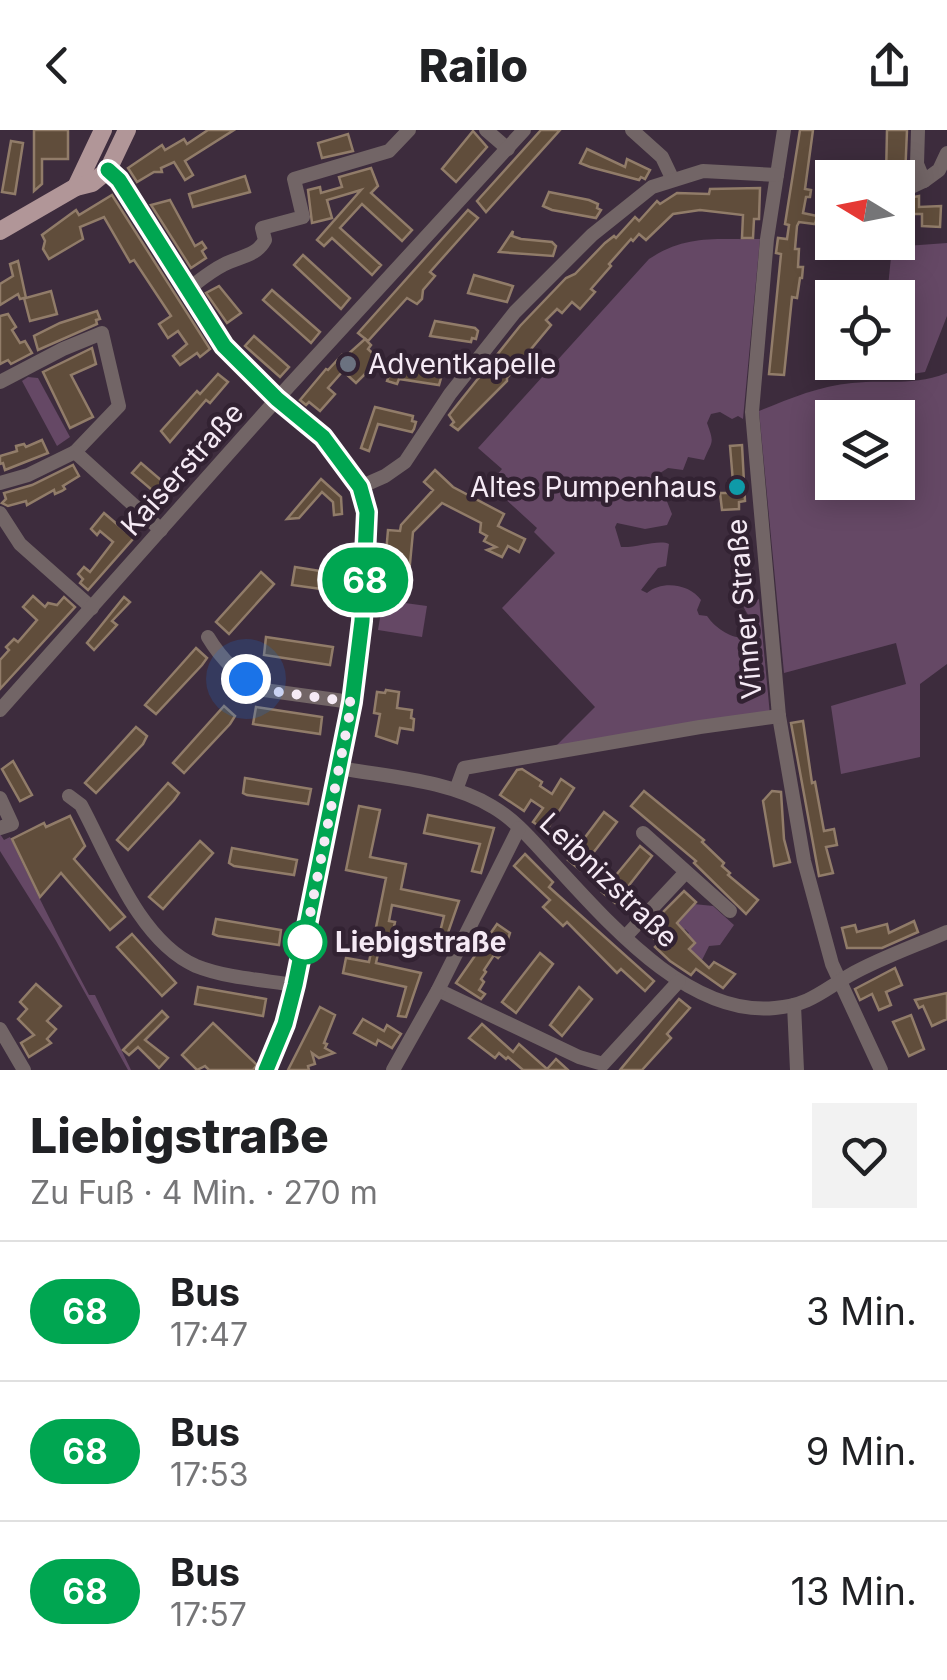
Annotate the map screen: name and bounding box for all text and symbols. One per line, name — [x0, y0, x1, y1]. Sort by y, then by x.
icon: back — [30, 38, 85, 93]
text: Railo — [419, 38, 528, 93]
icon: share — [862, 38, 917, 93]
north arrow — [815, 160, 915, 260]
map controls — [815, 160, 915, 500]
button: locate — [815, 280, 915, 380]
place label: Adventkapelle — [368, 347, 556, 381]
marker: Adventkapelle — [337, 353, 359, 375]
street label: Kaiserstraße — [114, 396, 250, 542]
button: layers — [815, 400, 915, 500]
place label: Altes Pumpenhaus — [470, 470, 717, 504]
marker: Altes Pumpenhaus — [726, 476, 748, 498]
street label: Vinner Straße — [719, 517, 769, 701]
line badge: 68 — [320, 548, 410, 612]
text: 68 — [342, 559, 388, 601]
your location — [221, 654, 271, 704]
street label: Leibnizstraße — [533, 806, 685, 954]
marker: Liebigstraße — [284, 921, 326, 963]
place label: Liebigstraße — [335, 925, 506, 959]
button: heart — [812, 1103, 917, 1208]
text: Liebigstraße — [30, 1106, 329, 1165]
text: Zu Fuß · 4 Min. · 270 m — [30, 1173, 378, 1212]
text: Bus — [170, 1269, 240, 1315]
text: 3 Min. — [806, 1288, 917, 1334]
text: 68 — [62, 1290, 108, 1332]
text: 17:47 — [170, 1315, 248, 1354]
text: Bus — [170, 1409, 240, 1455]
text: 9 Min. — [806, 1428, 917, 1474]
text: 68 — [62, 1430, 108, 1472]
text: 17:53 — [170, 1455, 248, 1494]
text: Bus — [170, 1549, 240, 1595]
text: 13 Min. — [790, 1568, 917, 1614]
text: 68 — [62, 1570, 108, 1612]
text: 17:57 — [170, 1595, 247, 1634]

